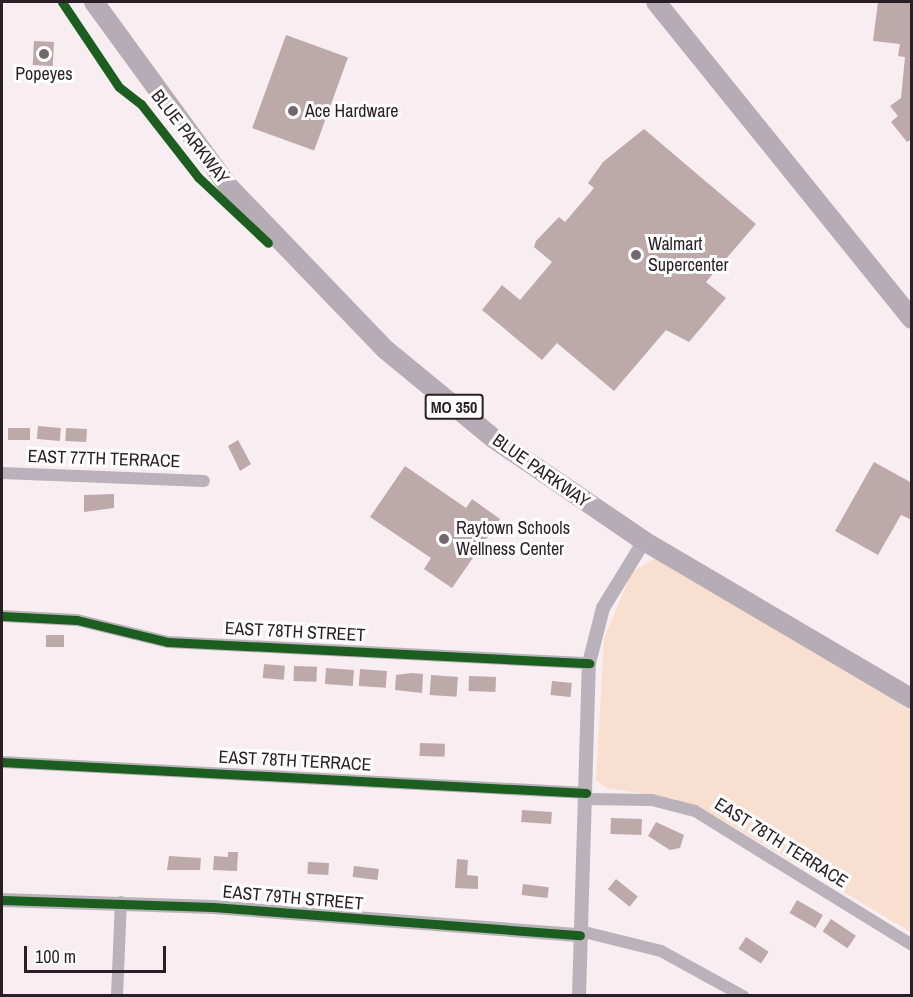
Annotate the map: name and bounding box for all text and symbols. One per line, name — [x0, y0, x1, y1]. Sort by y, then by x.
marker: Popeyes — [37, 47, 51, 61]
place label: Popeyes — [15, 63, 73, 85]
street label: BLUE PARKWAY — [146, 86, 234, 188]
place label: Ace Hardware — [305, 100, 399, 122]
marker: Ace Hardware — [286, 104, 300, 118]
place label: Walmart Supercenter — [648, 234, 728, 276]
marker: Walmart Supercenter — [629, 248, 643, 262]
road number: MO 350 — [424, 394, 484, 420]
street label: BLUE PARKWAY — [488, 430, 594, 512]
street label: EAST 77TH TERRACE — [27, 446, 181, 472]
place label: Raytown Schools Wellness Center — [456, 518, 570, 560]
marker: Raytown Schools Wellness Center — [437, 532, 451, 546]
street label: EAST 78TH STREET — [224, 618, 366, 646]
street label: EAST 78TH TERRACE — [218, 746, 372, 776]
street label: EAST 78TH TERRACE — [710, 793, 852, 893]
street label: EAST 79TH STREET — [222, 881, 364, 915]
scale bar — [27, 934, 170, 972]
text: 100 m — [35, 944, 76, 969]

